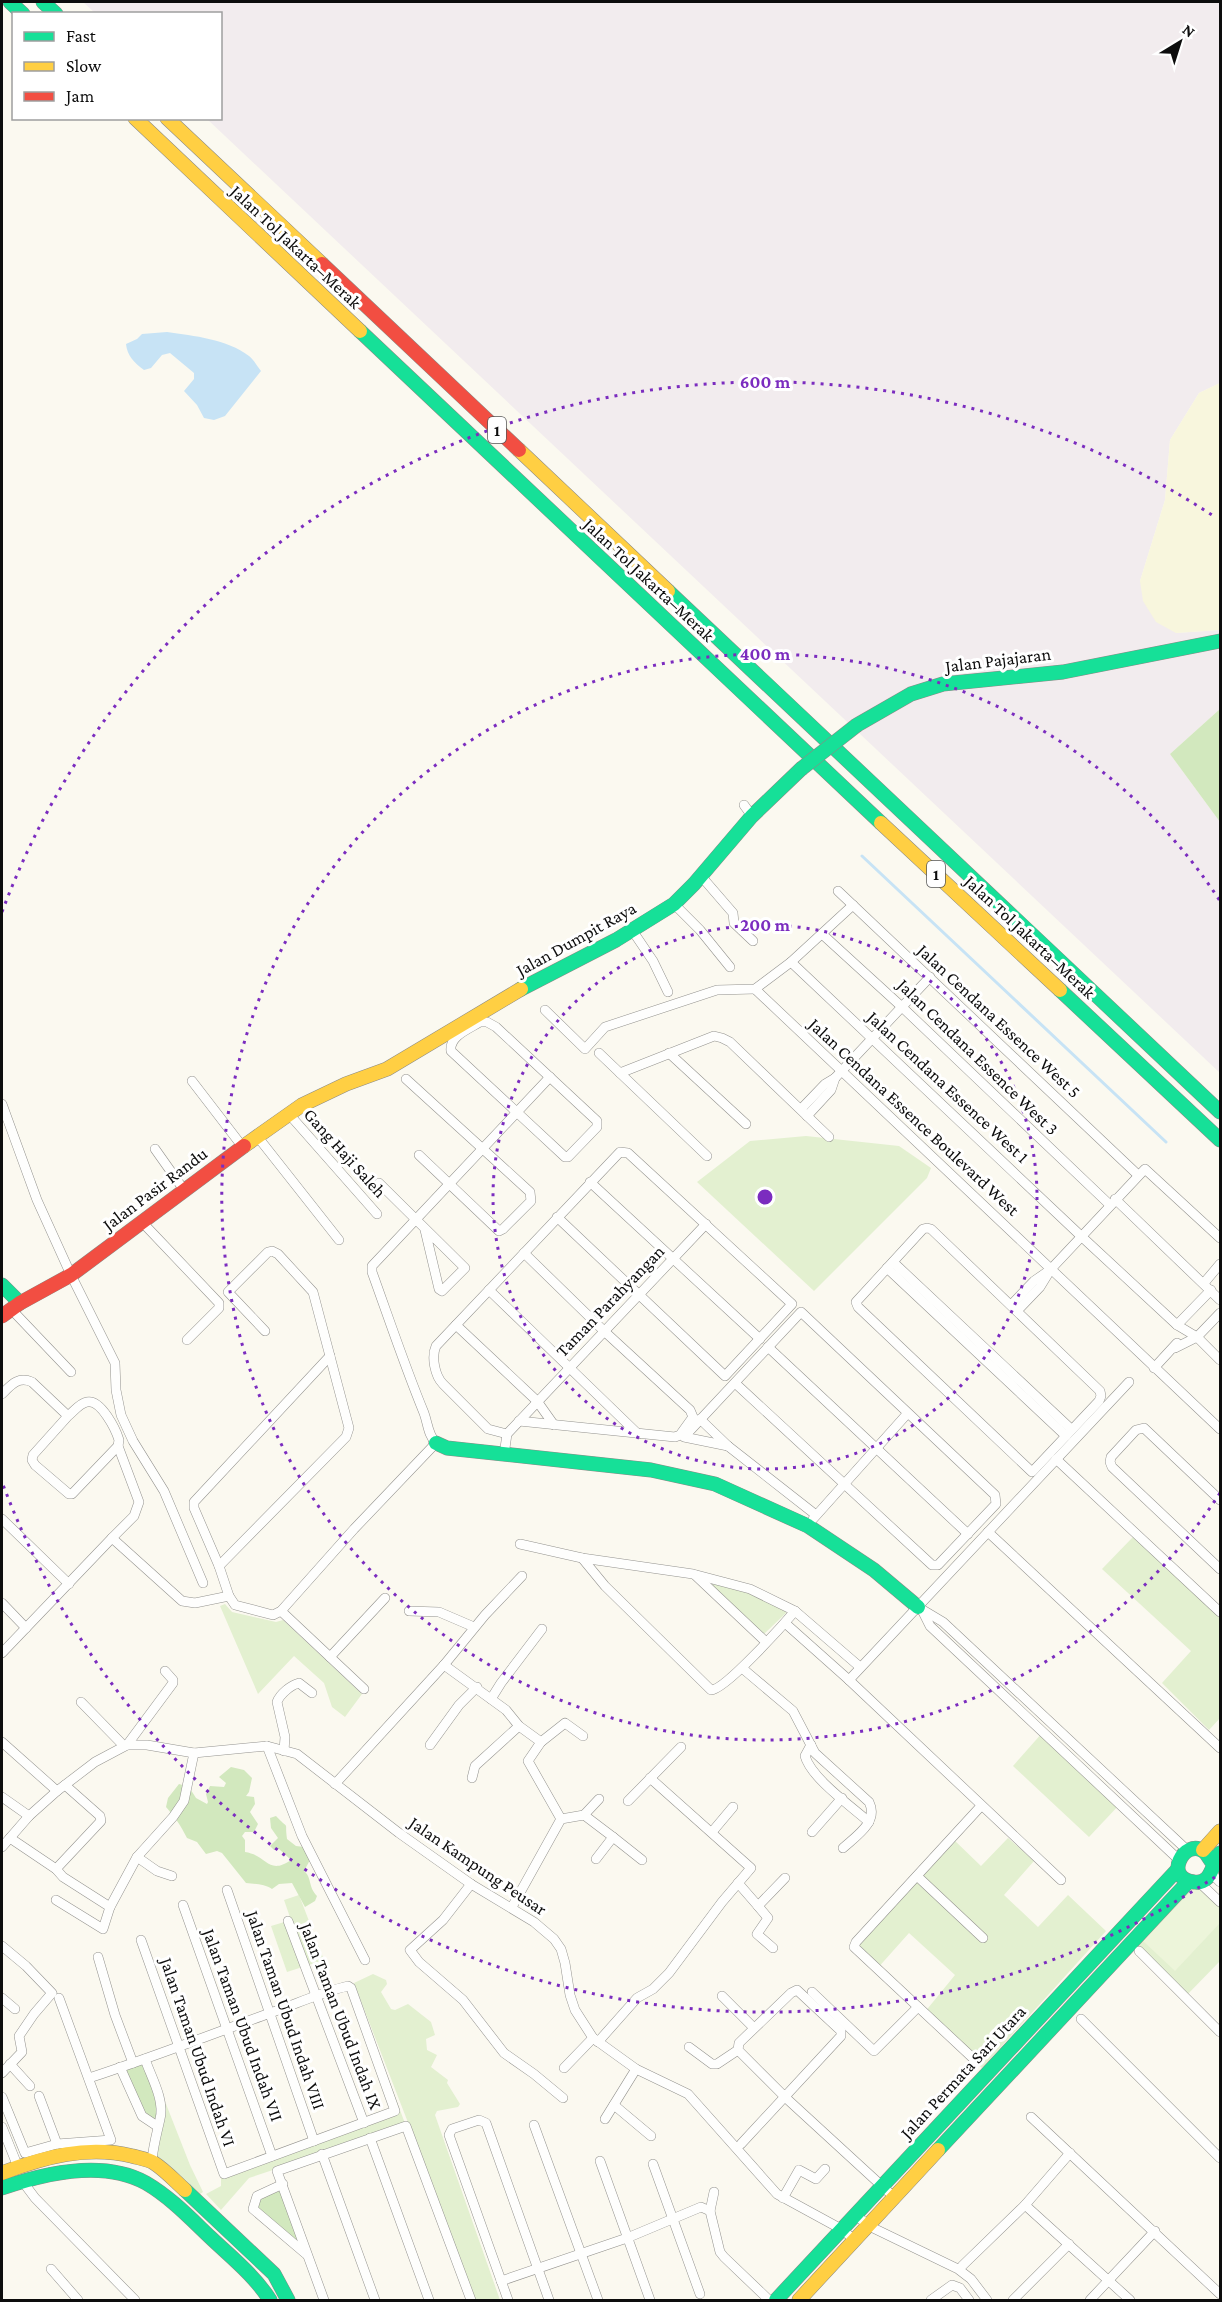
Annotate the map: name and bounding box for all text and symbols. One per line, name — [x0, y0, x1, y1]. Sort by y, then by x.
legend — [12, 12, 222, 120]
north arrow — [1150, 12, 1210, 72]
text: N — [1179, 21, 1199, 41]
text: Fast — [66, 26, 97, 46]
text: Slow — [66, 56, 102, 76]
text: Jam — [64, 86, 95, 106]
street label: Jalan Tol Jakarta–Merak — [225, 180, 366, 313]
text: 600 m — [740, 372, 791, 392]
road number: 1 — [488, 417, 506, 443]
street label: Jalan Tol Jakarta–Merak — [578, 513, 719, 646]
text: 400 m — [740, 644, 791, 664]
street label: Jalan Pajajaran — [942, 644, 1052, 678]
road number: 1 — [927, 861, 945, 887]
street label: Jalan Tol Jakarta–Merak — [959, 870, 1100, 1003]
street label: Jalan Dumpit Raya — [511, 898, 639, 981]
text: 200 m — [740, 915, 791, 935]
street label: Jalan Cendana Essence West 5 — [912, 939, 1085, 1102]
street label: Jalan Cendana Essence West 3 — [892, 973, 1063, 1139]
street label: Jalan Cendana Essence West 1 — [862, 1006, 1033, 1167]
street label: Jalan Cendana Essence Boulevard West — [803, 1013, 1024, 1221]
street label: Gang Haji Saleh — [299, 1104, 390, 1203]
street label: Jalan Pasir Randu — [97, 1143, 211, 1236]
centre of rings — [755, 1187, 775, 1207]
street label: Taman Parahyangan — [552, 1241, 669, 1361]
street label: Jalan Kampung Peusar — [404, 1811, 551, 1920]
street label: Jalan Taman Ubud Indah VIII — [242, 1908, 330, 2112]
street label: Jalan Taman Ubud Indah IX — [295, 1918, 386, 2113]
street label: Jalan Taman Ubud Indah VII — [156, 1953, 240, 2149]
street label: Jalan Taman Ubud Indah VI — [156, 1955, 240, 2149]
street label: Jalan Permata Sari Utara — [895, 2001, 1030, 2144]

